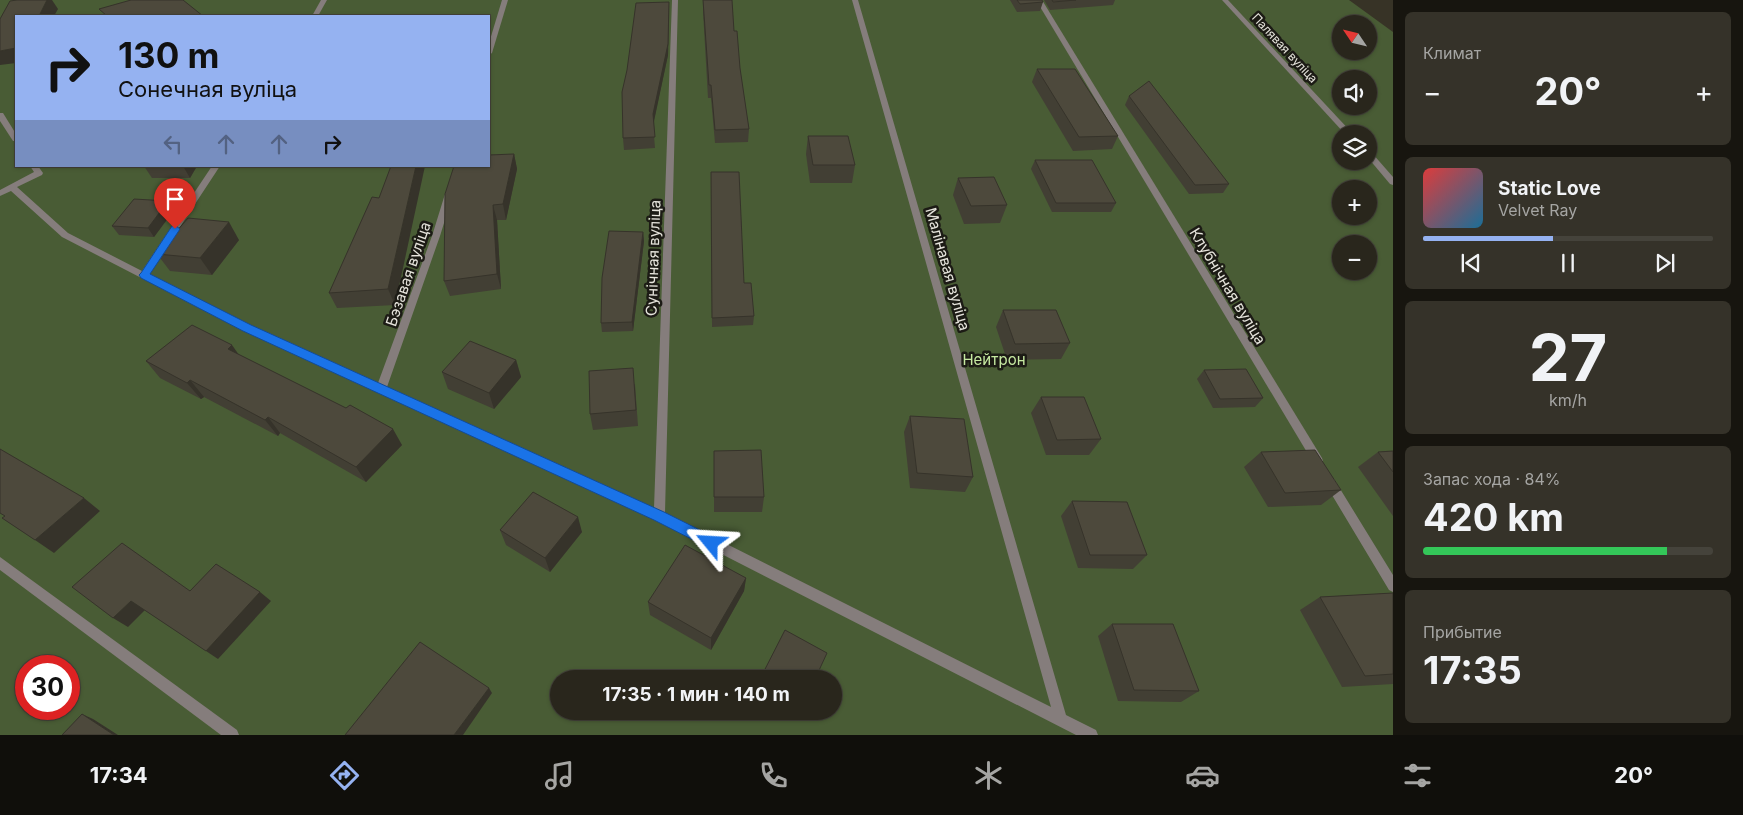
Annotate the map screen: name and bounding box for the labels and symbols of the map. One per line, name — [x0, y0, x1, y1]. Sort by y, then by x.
street label: Палявая вуліца — [1249, 10, 1321, 86]
north arrow — [1332, 15, 1378, 60]
pin — [154, 178, 196, 229]
street label: Сунічная вуліца — [641, 200, 665, 316]
street label: Малінавая вуліца — [921, 205, 975, 333]
street label: Бэзавая вуліца — [381, 219, 435, 329]
street label: Клубнічная вуліца — [1186, 224, 1270, 348]
park label: Нейтрон — [962, 350, 1026, 369]
position arrow — [684, 516, 736, 568]
speed limit sign: 30 — [15, 655, 80, 720]

